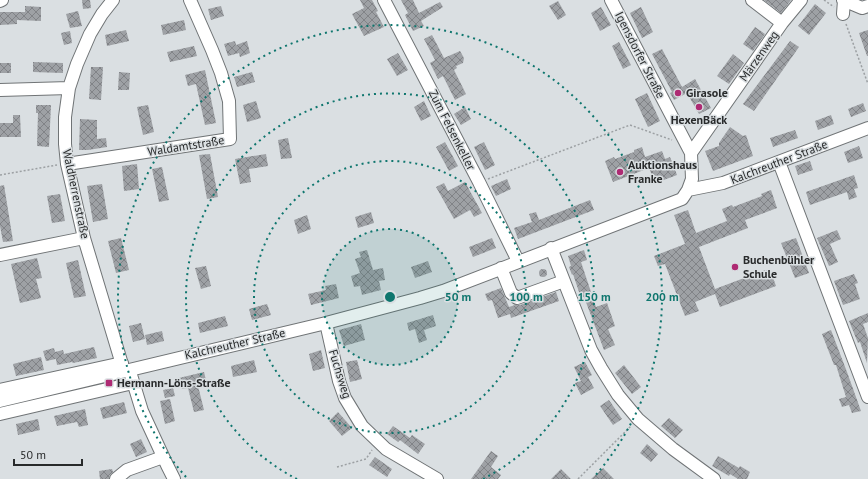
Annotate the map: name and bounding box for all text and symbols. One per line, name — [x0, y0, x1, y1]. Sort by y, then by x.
street label: Igensdorfer Straße — [612, 9, 669, 101]
street label: Märzenweg — [736, 27, 781, 84]
place label: Girasole — [686, 85, 728, 100]
street label: Zum Felsenkeller — [426, 87, 479, 172]
marker: Girasole — [673, 88, 683, 98]
marker: HexenBäck — [694, 102, 704, 112]
place label: HexenBäck — [671, 112, 727, 127]
street label: Waldamtstraße — [146, 132, 225, 159]
street label: Kalchreuther Straße — [728, 136, 829, 187]
street label: Waldherrenstraße — [60, 148, 93, 240]
place label: Auktionshaus Franke — [628, 157, 697, 186]
marker: Auktionshaus Franke — [615, 167, 625, 177]
place label: Buchenbühler Schule — [743, 252, 815, 281]
marker: Buchenbühler Schule — [730, 262, 740, 272]
text: 50 m — [445, 289, 471, 304]
text: 100 m — [509, 289, 543, 304]
text: 150 m — [577, 289, 611, 304]
text: 200 m — [645, 289, 679, 304]
centre of rings — [383, 290, 397, 304]
street label: Kalchreuther Straße — [183, 325, 287, 362]
street label: Fuchsweg — [326, 347, 355, 400]
place label: Hermann-Löns-Straße — [117, 375, 231, 390]
marker: Hermann-Löns-Straße — [104, 378, 114, 388]
scale bar — [14, 441, 82, 467]
text: 50 m — [20, 447, 46, 462]

